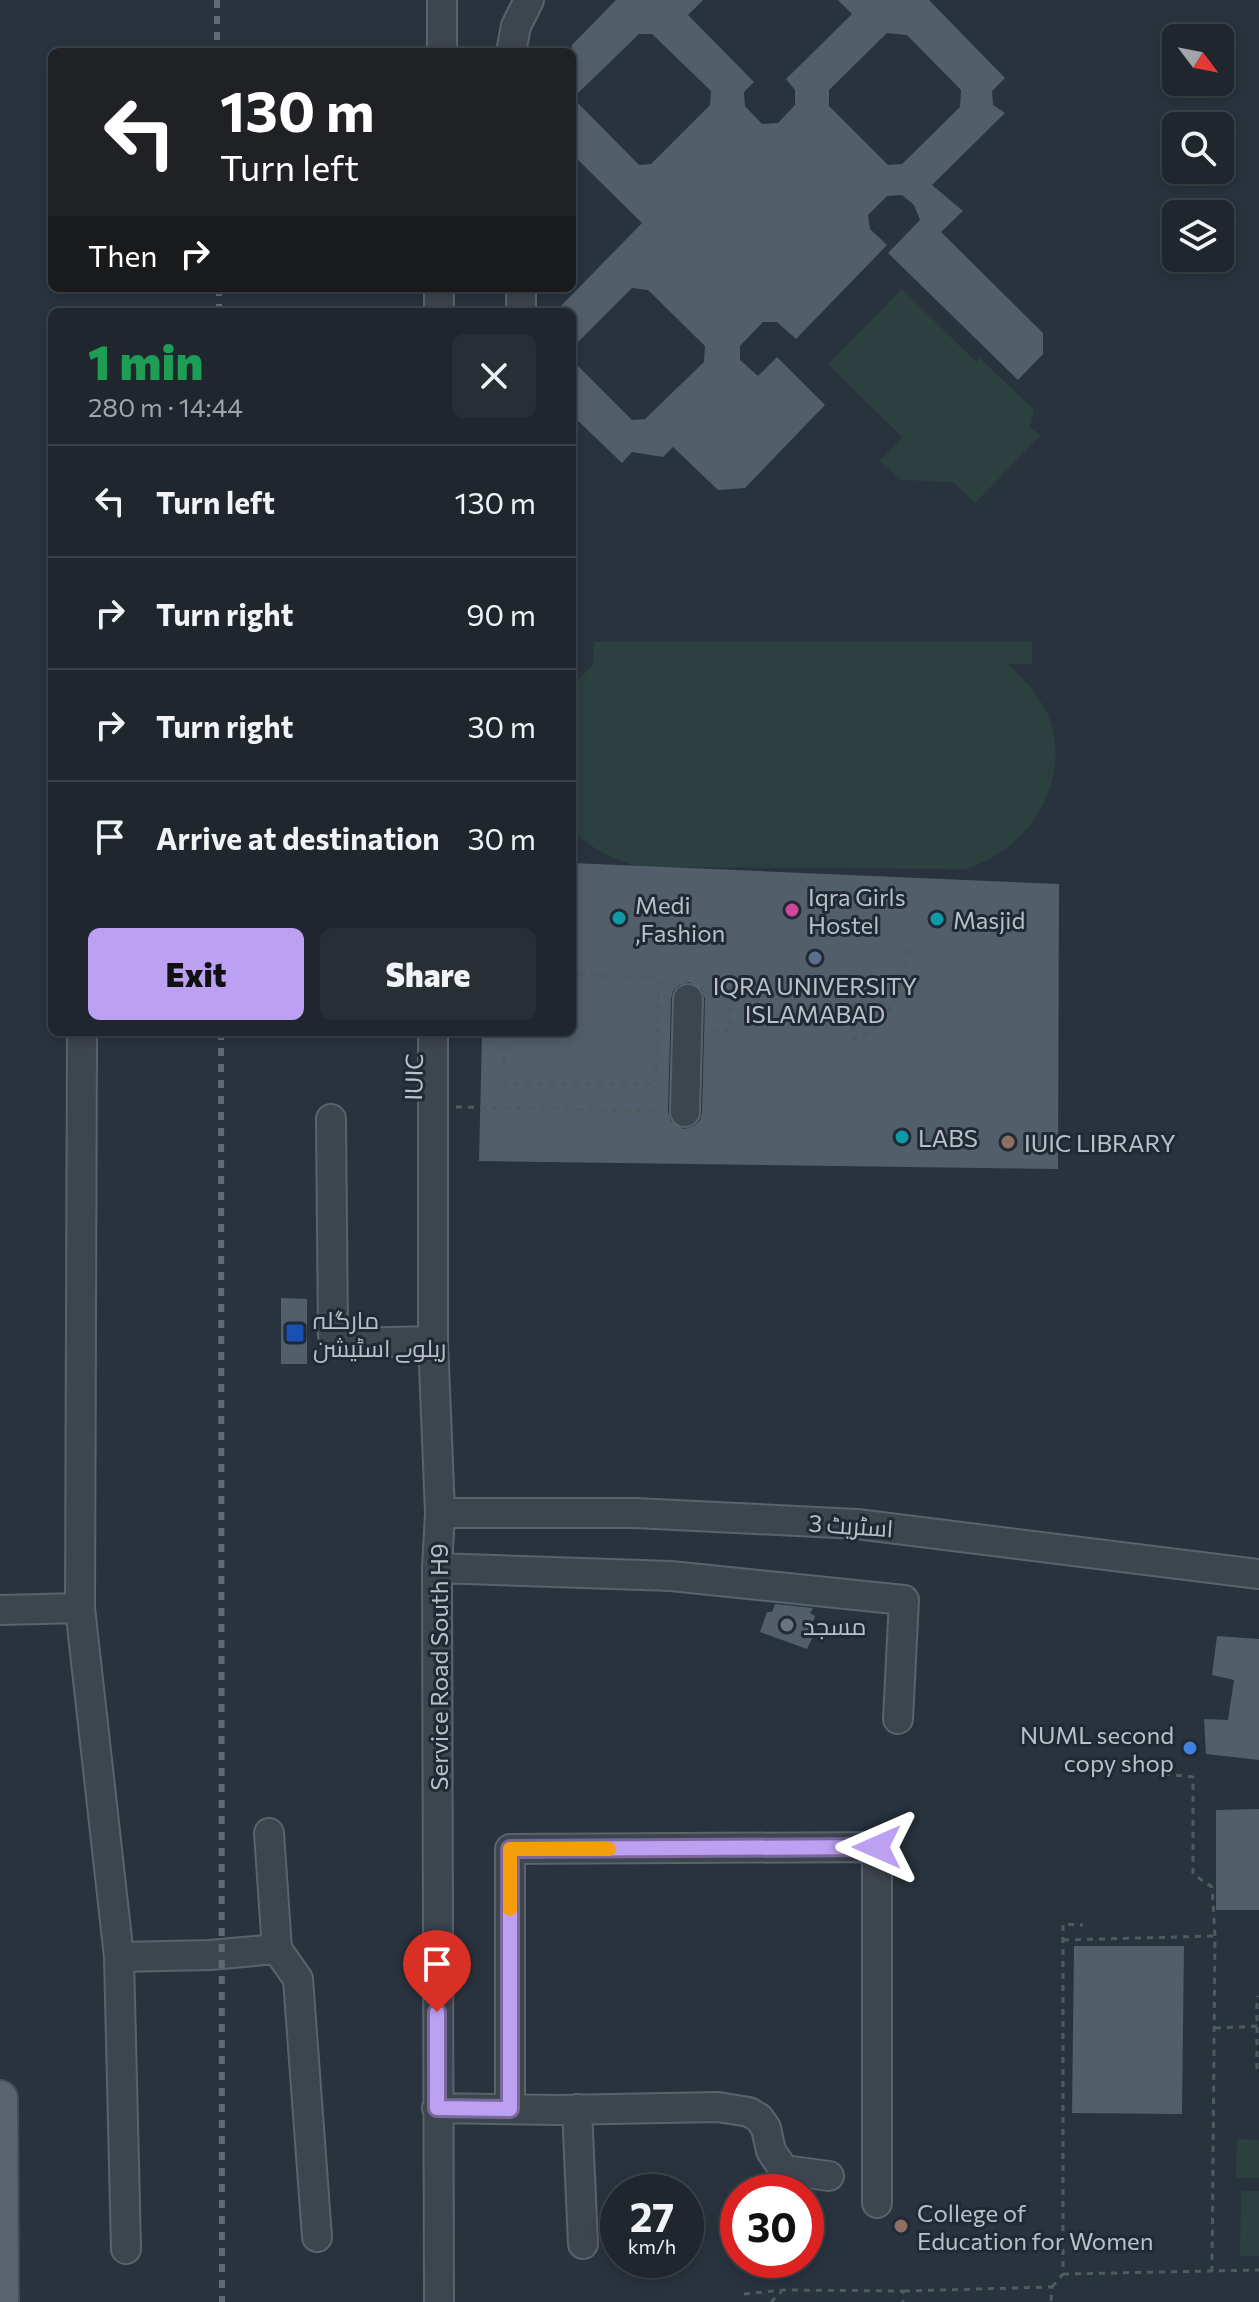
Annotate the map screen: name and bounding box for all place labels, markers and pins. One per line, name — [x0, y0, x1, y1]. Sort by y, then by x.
place label: Iqra Girls Hostel — [808, 882, 906, 939]
place label: Medi ,Fashion — [635, 890, 725, 947]
marker: Iqra Girls Hostel — [783, 901, 801, 919]
place label: Masjid — [953, 905, 1025, 934]
marker: Medi ,Fashion — [610, 909, 628, 927]
marker: Masjid — [928, 910, 946, 928]
marker: IQRA UNIVERSITY ISLAMABAD — [806, 949, 824, 967]
place label: IQRA UNIVERSITY ISLAMABAD — [713, 971, 918, 1028]
place label: LABS — [918, 1123, 978, 1152]
marker: LABS — [893, 1128, 911, 1146]
place label: IUIC LIBRARY — [1024, 1128, 1176, 1157]
marker: IUIC LIBRARY — [999, 1133, 1017, 1151]
place label: مارگلہ ریلوے اسٹیشن — [313, 1305, 446, 1363]
marker: مارگلہ ریلوے اسٹیشن — [284, 1322, 306, 1344]
place label: مسجد — [803, 1611, 866, 1640]
marker: مسجد — [778, 1616, 796, 1634]
place label: NUML second copy shop — [1020, 1720, 1174, 1777]
marker: NUML second copy shop — [1181, 1739, 1199, 1757]
pin — [403, 1930, 471, 2012]
place label: College of Education for Women — [917, 2198, 1154, 2255]
marker: College of Education for Women — [892, 2217, 910, 2235]

